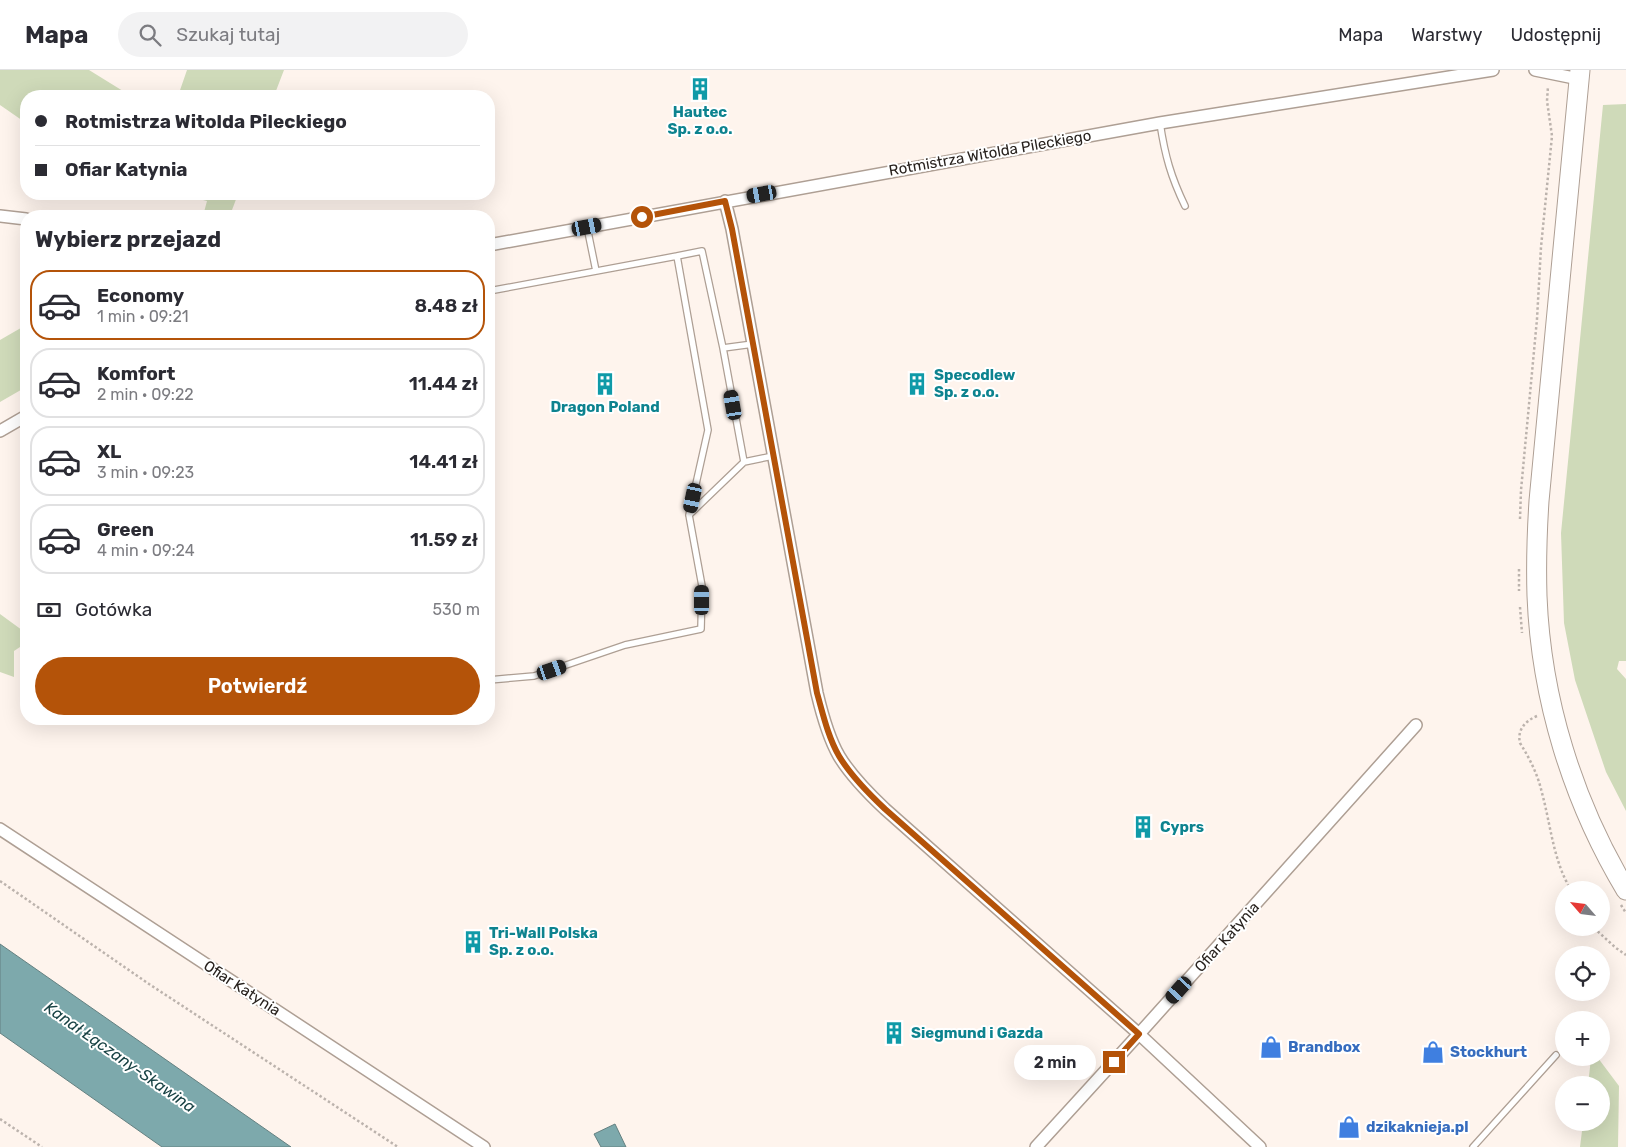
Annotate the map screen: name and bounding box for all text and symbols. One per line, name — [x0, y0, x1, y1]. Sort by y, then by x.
search box — [118, 12, 468, 57]
text: Mapa — [25, 21, 88, 49]
icon: search — [136, 21, 164, 49]
text: Szukaj tutaj — [176, 23, 280, 46]
text: Mapa — [1338, 24, 1383, 46]
text: Warstwy — [1411, 24, 1482, 46]
text: Udostępnij — [1510, 24, 1601, 46]
building icon: Hautec Sp. z o.o. — [687, 76, 713, 102]
place label: Hautec Sp. z o.o. — [668, 103, 732, 138]
text: Rotmistrza Witolda Pileckiego — [65, 110, 347, 133]
street label: Rotmistrza Witolda Pileckiego — [887, 126, 1093, 180]
text: Ofiar Katynia — [65, 158, 188, 181]
car — [745, 184, 778, 204]
route start — [631, 206, 653, 228]
car — [570, 217, 603, 237]
text: Wybierz przejazd — [35, 226, 221, 253]
icon: car — [37, 283, 82, 328]
text: Economy — [97, 284, 184, 307]
text: 8.48 zł — [414, 294, 478, 317]
text: 1 min · 09:21 — [97, 307, 189, 326]
icon: car — [37, 361, 82, 406]
text: Komfort — [97, 362, 175, 385]
place label: Specodlew Sp. z o.o. — [934, 366, 1016, 401]
building icon: Dragon Poland — [592, 371, 618, 397]
building icon: Specodlew Sp. z o.o. — [904, 371, 930, 397]
text: 11.44 zł — [409, 372, 478, 395]
text: 2 min · 09:22 — [97, 385, 194, 404]
car — [723, 389, 742, 421]
place label: Dragon Poland — [550, 398, 660, 416]
icon: car — [37, 439, 82, 484]
text: XL — [97, 440, 121, 463]
text: 14.41 zł — [409, 450, 478, 473]
text: 3 min · 09:23 — [97, 463, 194, 482]
car — [682, 482, 703, 514]
icon: car — [37, 517, 82, 562]
text: Green — [97, 518, 154, 541]
text: 11.59 zł — [410, 528, 478, 551]
text: 4 min · 09:24 — [97, 541, 195, 560]
car — [694, 585, 709, 615]
icon: cash — [35, 596, 63, 624]
text: Gotówka — [75, 598, 152, 621]
text: 530 m — [433, 600, 480, 619]
button: Potwierdź — [35, 657, 480, 715]
car — [535, 658, 568, 682]
building icon: Cyprs — [1130, 814, 1156, 840]
place label: Cyprs — [1160, 818, 1204, 836]
north arrow — [1555, 881, 1610, 936]
map controls — [1555, 881, 1610, 1131]
street label: Ofiar Katynia — [1191, 898, 1263, 976]
place label: Tri-Wall Polska Sp. z o.o. — [489, 924, 598, 959]
building icon: Tri-Wall Polska Sp. z o.o. — [460, 929, 486, 955]
button: locate — [1555, 946, 1610, 1001]
street label: Ofiar Katynia — [200, 956, 284, 1020]
car — [1163, 974, 1194, 1006]
water label: Kanał Łączany-Skawina — [40, 998, 199, 1117]
button: + — [1555, 1011, 1610, 1066]
building icon: Siegmund i Gazda — [881, 1020, 907, 1046]
place label: Siegmund i Gazda — [911, 1024, 1043, 1042]
shop icon: Brandbox — [1258, 1034, 1284, 1060]
place label: Brandbox — [1288, 1038, 1361, 1056]
shop icon: Stockhurt — [1420, 1039, 1446, 1065]
place label: Stockhurt — [1450, 1043, 1527, 1061]
callout: 2 min — [1014, 1044, 1096, 1080]
route end — [1103, 1051, 1125, 1073]
text: 2 min — [1034, 1053, 1076, 1072]
button: − — [1555, 1076, 1610, 1131]
shop icon: dzikaknieja.pl — [1336, 1114, 1362, 1140]
place label: dzikaknieja.pl — [1366, 1118, 1469, 1136]

